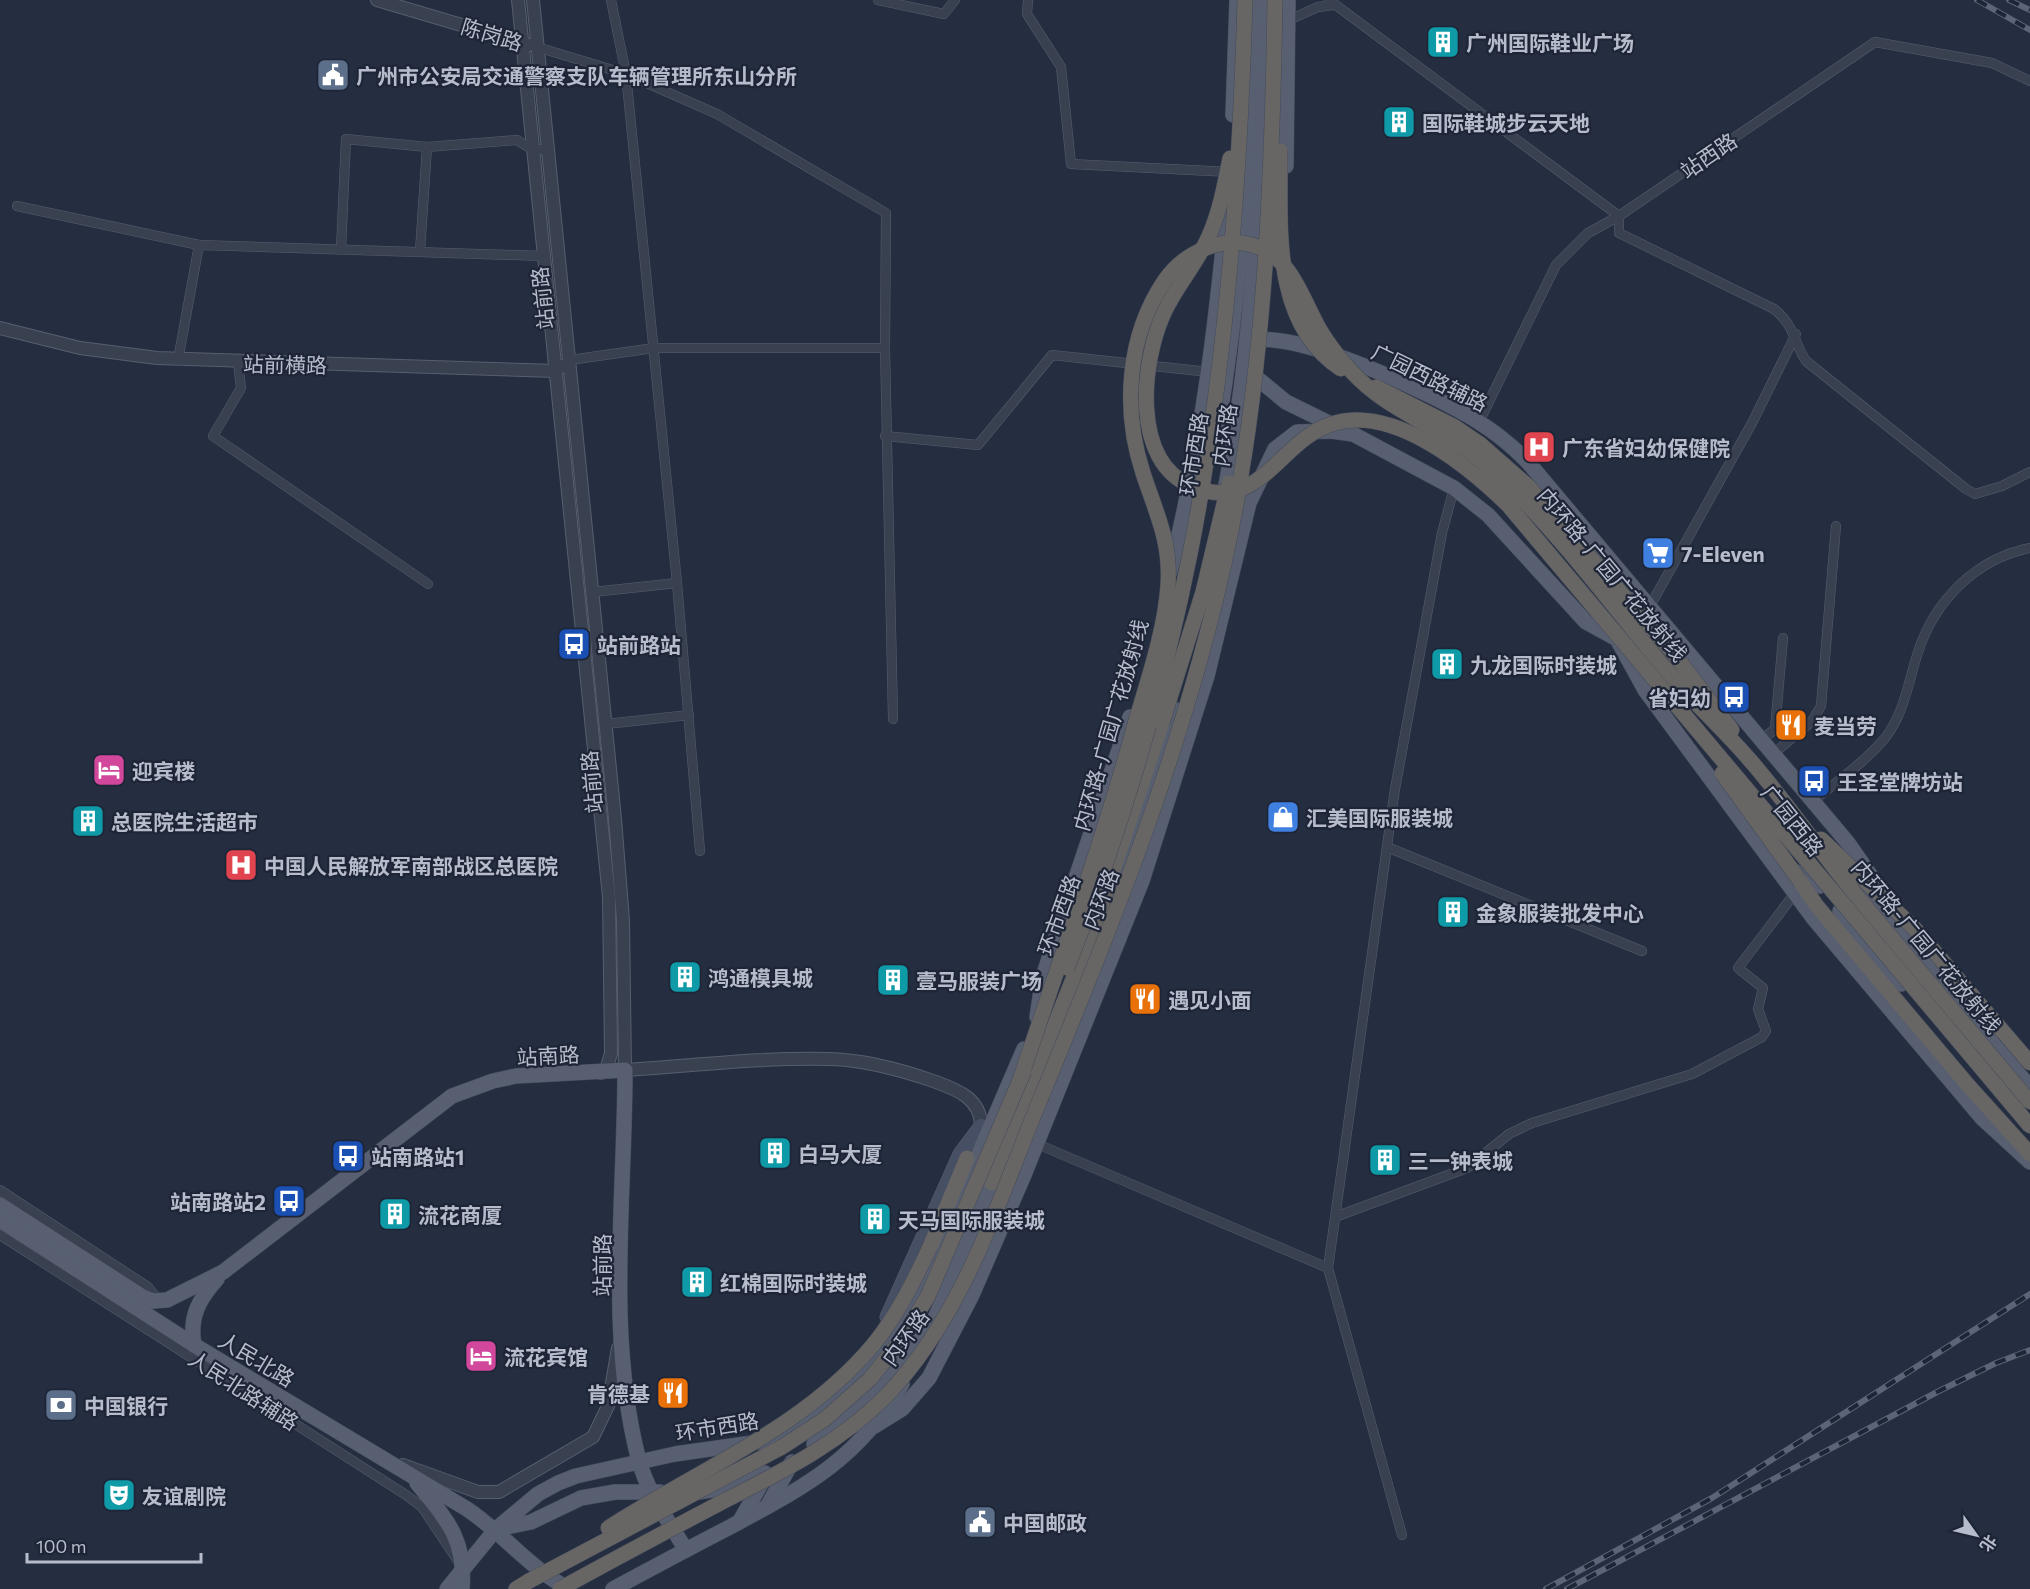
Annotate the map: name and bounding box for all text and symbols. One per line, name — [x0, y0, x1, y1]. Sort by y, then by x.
street label: 陈岗路 — [458, 13, 526, 55]
building icon: 广州国际鞋业广场 — [1425, 24, 1461, 60]
place label: 广州国际鞋业广场 — [1466, 30, 1634, 55]
public building icon: 广州市公安局交通警察支队车辆管理所东山分所 — [315, 57, 351, 93]
place label: 广州市公安局交通警察支队车辆管理所东山分所 — [356, 63, 797, 88]
building icon: 国际鞋城步云天地 — [1381, 104, 1417, 140]
place label: 国际鞋城步云天地 — [1422, 110, 1590, 135]
street label: 站西路 — [1675, 127, 1741, 183]
street label: 站前路 — [526, 265, 558, 331]
street label: 广园西路辅路 — [1368, 338, 1492, 416]
street label: 站前横路 — [243, 351, 327, 377]
street label: 内环路 — [1207, 402, 1241, 468]
street label: 环市西路 — [1174, 411, 1212, 497]
hospital icon: 广东省妇幼保健院 — [1521, 429, 1557, 465]
place label: 广东省妇幼保健院 — [1562, 435, 1730, 460]
street label: 内环路-广园广花放射线 — [1533, 482, 1693, 666]
supermarket icon: 7-Eleven — [1640, 535, 1676, 571]
place label: 7-Eleven — [1681, 541, 1765, 566]
street label: 内环路-广园广花放射线 — [1068, 616, 1152, 834]
bus stop icon: 站前路站 — [556, 626, 592, 662]
place label: 站前路站 — [597, 632, 681, 657]
building icon: 九龙国际时装城 — [1429, 646, 1465, 682]
place label: 九龙国际时装城 — [1470, 652, 1617, 677]
bus stop icon: 省妇幼 — [1716, 679, 1752, 715]
place label: 省妇幼 — [1648, 685, 1711, 710]
restaurant icon: 麦当劳 — [1773, 707, 1809, 743]
place label: 麦当劳 — [1814, 713, 1877, 738]
street label: 站前路 — [576, 750, 606, 814]
hotel icon: 迎宾楼 — [91, 752, 127, 788]
place label: 迎宾楼 — [132, 758, 195, 783]
bus stop icon: 王圣堂牌坊站 — [1796, 763, 1832, 799]
place label: 王圣堂牌坊站 — [1837, 769, 1963, 794]
street label: 广园西路 — [1757, 779, 1829, 861]
shop icon: 汇美国际服装城 — [1265, 799, 1301, 835]
building icon: 总医院生活超市 — [70, 803, 106, 839]
place label: 汇美国际服装城 — [1306, 805, 1453, 830]
place label: 总医院生活超市 — [111, 809, 258, 834]
hospital icon: 中国人民解放军南部战区总医院 — [223, 847, 259, 883]
place label: 中国人民解放军南部战区总医院 — [264, 853, 558, 878]
street label: 内环路-广园广花放射线 — [1847, 854, 2007, 1038]
street label: 内环路 — [1077, 865, 1123, 933]
street label: 环市西路 — [1032, 871, 1084, 959]
building icon: 金象服装批发中心 — [1435, 894, 1471, 930]
place label: 金象服装批发中心 — [1476, 900, 1644, 925]
building icon: 鸿通模具城 — [667, 959, 703, 995]
building icon: 壹马服装广场 — [875, 962, 911, 998]
place label: 鸿通模具城 — [708, 965, 813, 990]
place label: 壹马服装广场 — [916, 968, 1042, 993]
restaurant icon: 遇见小面 — [1127, 981, 1163, 1017]
place label: 遇见小面 — [1168, 987, 1252, 1012]
street label: 站南路 — [516, 1041, 580, 1069]
building icon: 白马大厦 — [757, 1135, 793, 1171]
bus stop icon: 站南路站1 — [330, 1138, 366, 1174]
place label: 白马大厦 — [798, 1141, 882, 1166]
building icon: 三一钟表城 — [1367, 1142, 1403, 1178]
place label: 站南路站1 — [371, 1144, 465, 1169]
place label: 三一钟表城 — [1408, 1148, 1513, 1173]
bus stop icon: 站南路站2 — [271, 1183, 307, 1219]
place label: 站南路站2 — [170, 1189, 266, 1214]
building icon: 流花商厦 — [377, 1196, 413, 1232]
building icon: 天马国际服装城 — [857, 1201, 893, 1237]
place label: 流花商厦 — [418, 1202, 502, 1227]
place label: 天马国际服装城 — [898, 1207, 1045, 1232]
street label: 站前路 — [589, 1234, 614, 1297]
building icon: 红棉国际时装城 — [679, 1264, 715, 1300]
place label: 红棉国际时装城 — [720, 1270, 867, 1295]
street label: 内环路 — [876, 1304, 934, 1370]
street label: 人民北路 — [215, 1327, 299, 1391]
hotel icon: 流花宾馆 — [463, 1338, 499, 1374]
place label: 流花宾馆 — [504, 1344, 588, 1369]
street label: 人民北路辅路 — [184, 1345, 304, 1435]
restaurant icon: 肯德基 — [655, 1375, 691, 1411]
place label: 肯德基 — [587, 1381, 650, 1406]
bank icon: 中国银行 — [43, 1387, 79, 1423]
place label: 中国银行 — [84, 1393, 168, 1418]
street label: 环市西路 — [674, 1407, 760, 1445]
theatre icon: 友谊剧院 — [101, 1477, 137, 1513]
place label: 友谊剧院 — [142, 1483, 226, 1508]
public building icon: 中国邮政 — [962, 1504, 998, 1540]
north arrow — [1946, 1505, 2006, 1565]
place label: 中国邮政 — [1003, 1510, 1087, 1535]
scale bar — [27, 1526, 201, 1564]
text: 北 — [1976, 1532, 2001, 1556]
text: 100 m — [36, 1535, 86, 1557]

